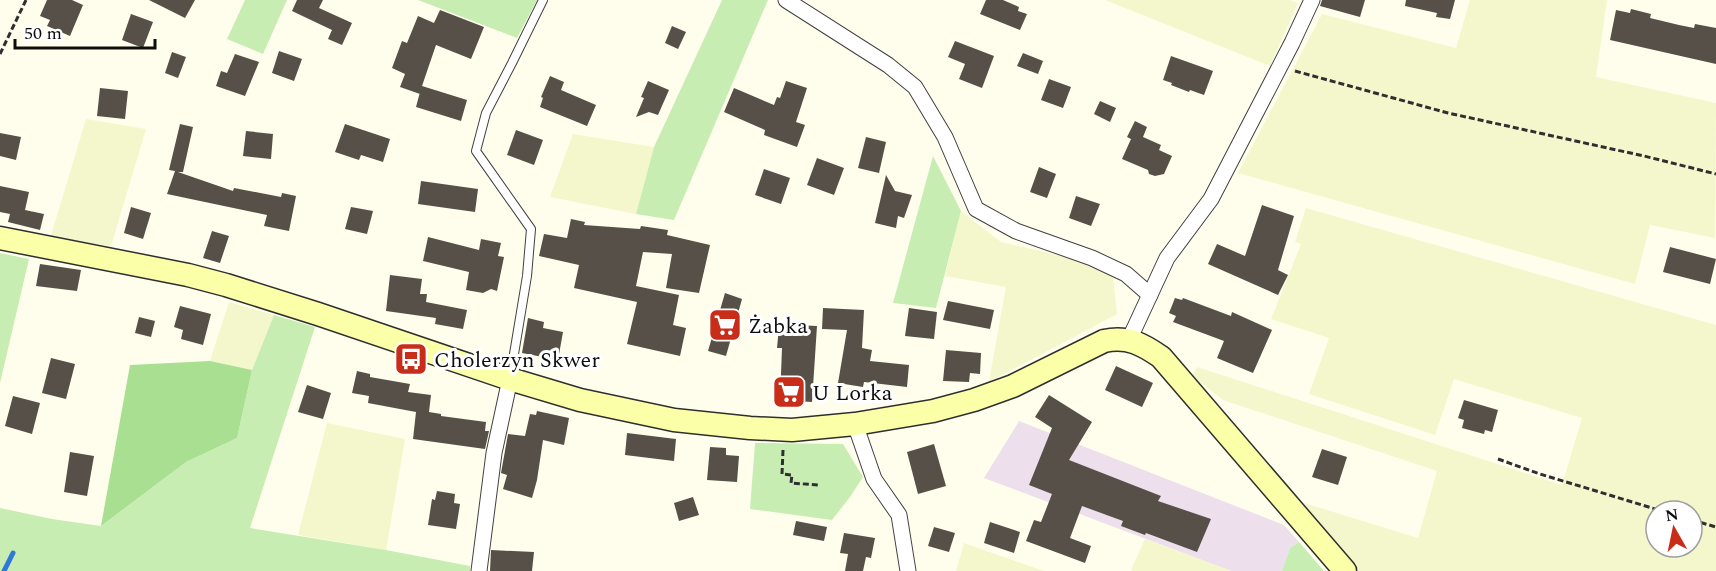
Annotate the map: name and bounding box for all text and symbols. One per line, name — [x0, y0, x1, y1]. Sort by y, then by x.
scale bar — [15, 12, 154, 50]
text: 50 m — [24, 20, 62, 47]
supermarket icon: Żabka — [707, 307, 743, 343]
place label: Żabka — [748, 310, 808, 343]
bus stop icon: Cholerzyn Skwer — [393, 341, 429, 377]
place label: Cholerzyn Skwer — [434, 344, 600, 377]
supermarket icon: U Lorka — [771, 374, 807, 410]
place label: U Lorka — [812, 377, 893, 410]
north arrow — [1644, 499, 1704, 559]
text: N — [1663, 502, 1680, 528]

